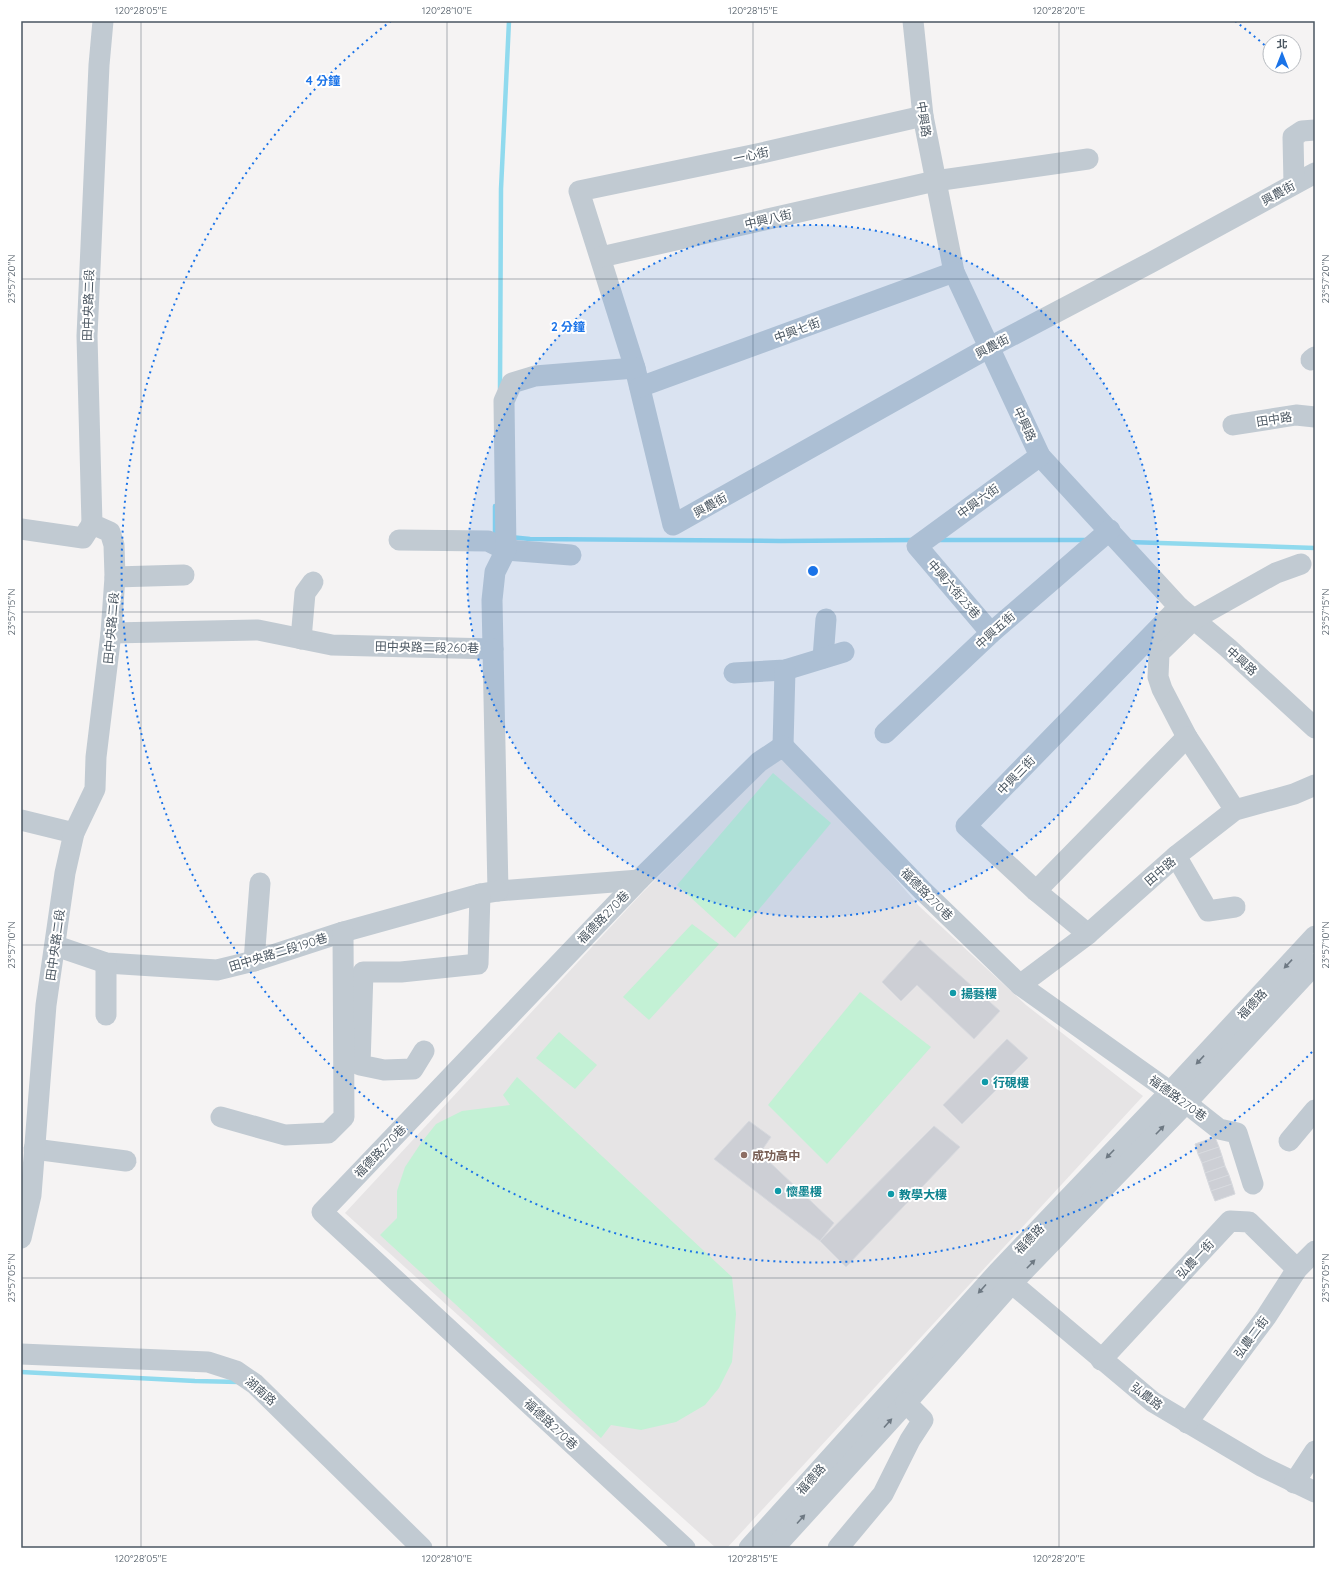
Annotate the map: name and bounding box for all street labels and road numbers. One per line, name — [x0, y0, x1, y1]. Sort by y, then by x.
street label: 中興路 — [914, 100, 934, 138]
street label: 一心街 — [732, 144, 770, 166]
street label: 興農街 — [1259, 178, 1297, 208]
street label: 中興八街 — [743, 206, 793, 232]
street label: 田中央路二段 — [79, 269, 97, 341]
street label: 中興七街 — [772, 315, 822, 345]
street label: 興農街 — [973, 331, 1011, 361]
street label: 中興路 — [1011, 405, 1039, 443]
street label: 田中路 — [1255, 409, 1293, 429]
street label: 中興六街 — [954, 481, 1002, 521]
street label: 興農街 — [691, 490, 729, 520]
street label: 中興六街23巷 — [924, 557, 984, 621]
street label: 田中央路二段 — [100, 591, 122, 665]
street label: 中興五街 — [972, 608, 1018, 652]
street label: 田中央路二段260巷 — [375, 639, 479, 655]
street label: 中興路 — [1224, 643, 1260, 679]
street label: 中興三街 — [994, 753, 1038, 797]
street label: 田中路 — [1141, 854, 1179, 888]
street label: 福德路270巷 — [898, 865, 956, 923]
street label: 福德路270巷 — [574, 887, 632, 947]
street label: 田中央路二段 — [43, 908, 67, 982]
street label: 田中央路二段190巷 — [227, 930, 329, 974]
street label: 福德路 — [1234, 986, 1270, 1022]
street label: 福德路270巷 — [1146, 1072, 1210, 1124]
street label: 福德路270巷 — [351, 1121, 409, 1181]
street label: 福德路 — [1011, 1221, 1047, 1257]
street label: 弘農一街 — [1173, 1236, 1217, 1282]
street label: 弘農二街 — [1231, 1313, 1271, 1361]
street label: 湖南路 — [242, 1374, 280, 1408]
street label: 弘農路 — [1128, 1379, 1166, 1413]
street label: 福德路270巷 — [521, 1395, 581, 1453]
street label: 福德路 — [793, 1461, 829, 1497]

